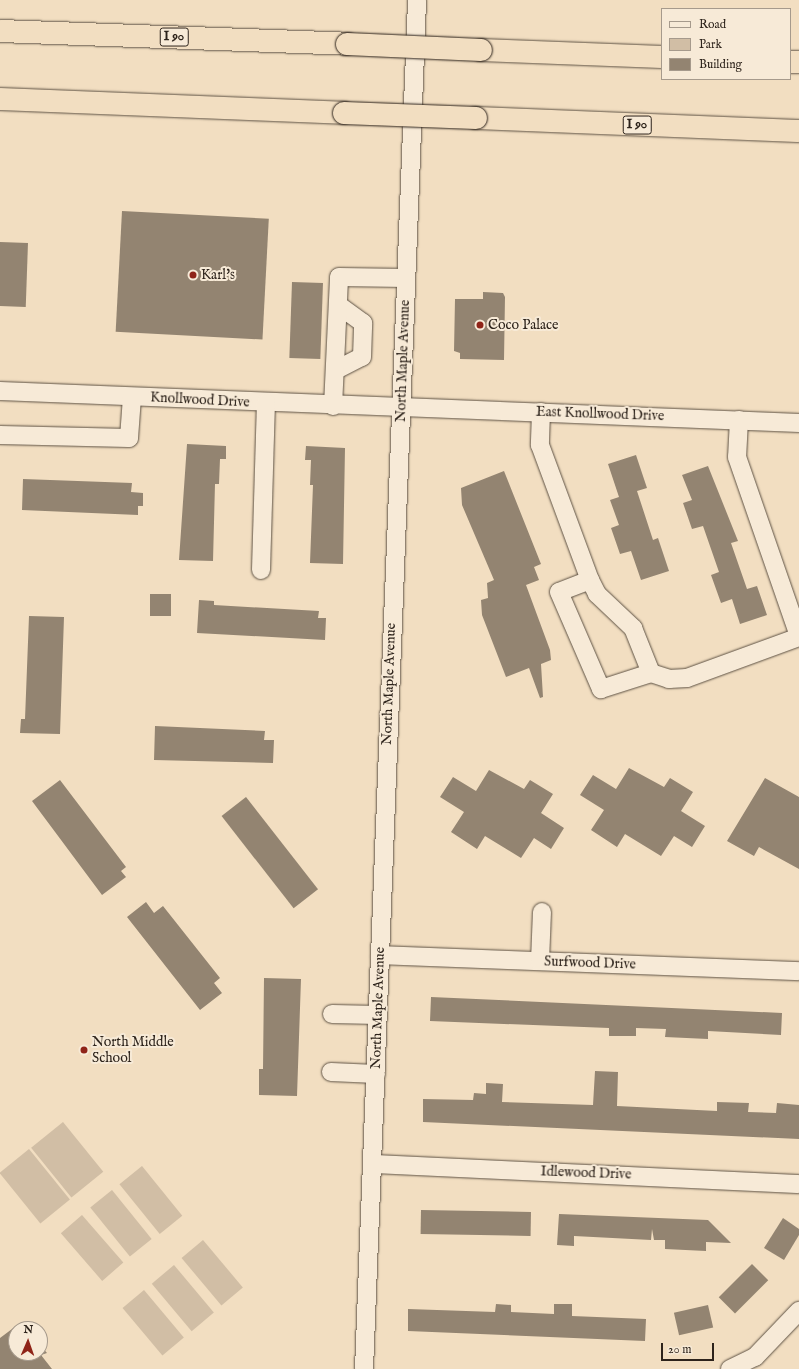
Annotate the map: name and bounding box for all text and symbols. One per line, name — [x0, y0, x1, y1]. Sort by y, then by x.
legend — [661, 8, 791, 80]
text: Road — [699, 17, 726, 32]
road number: I 90 — [159, 26, 189, 48]
text: Park — [699, 37, 722, 52]
text: Building — [699, 57, 742, 72]
road number: I 90 — [622, 114, 652, 136]
place label: Karl's — [201, 267, 235, 283]
marker: Karl's — [188, 270, 198, 280]
street label: North Maple Avenue — [392, 300, 414, 422]
place label: Coco Palace — [488, 317, 559, 333]
marker: Coco Palace — [475, 320, 485, 330]
street label: Knollwood Drive — [150, 389, 250, 411]
street label: East Knollwood Drive — [536, 403, 664, 425]
street label: North Maple Avenue — [378, 623, 400, 745]
street label: North Maple Avenue — [367, 947, 389, 1069]
street label: Surfwood Drive — [544, 953, 636, 973]
place label: North Middle School — [92, 1034, 174, 1066]
marker: North Middle School — [79, 1045, 89, 1055]
street label: Idlewood Drive — [540, 1163, 632, 1183]
north arrow — [8, 1321, 48, 1361]
text: N — [23, 1323, 33, 1337]
scale bar — [663, 1335, 716, 1361]
text: 20 m — [668, 1342, 691, 1357]

